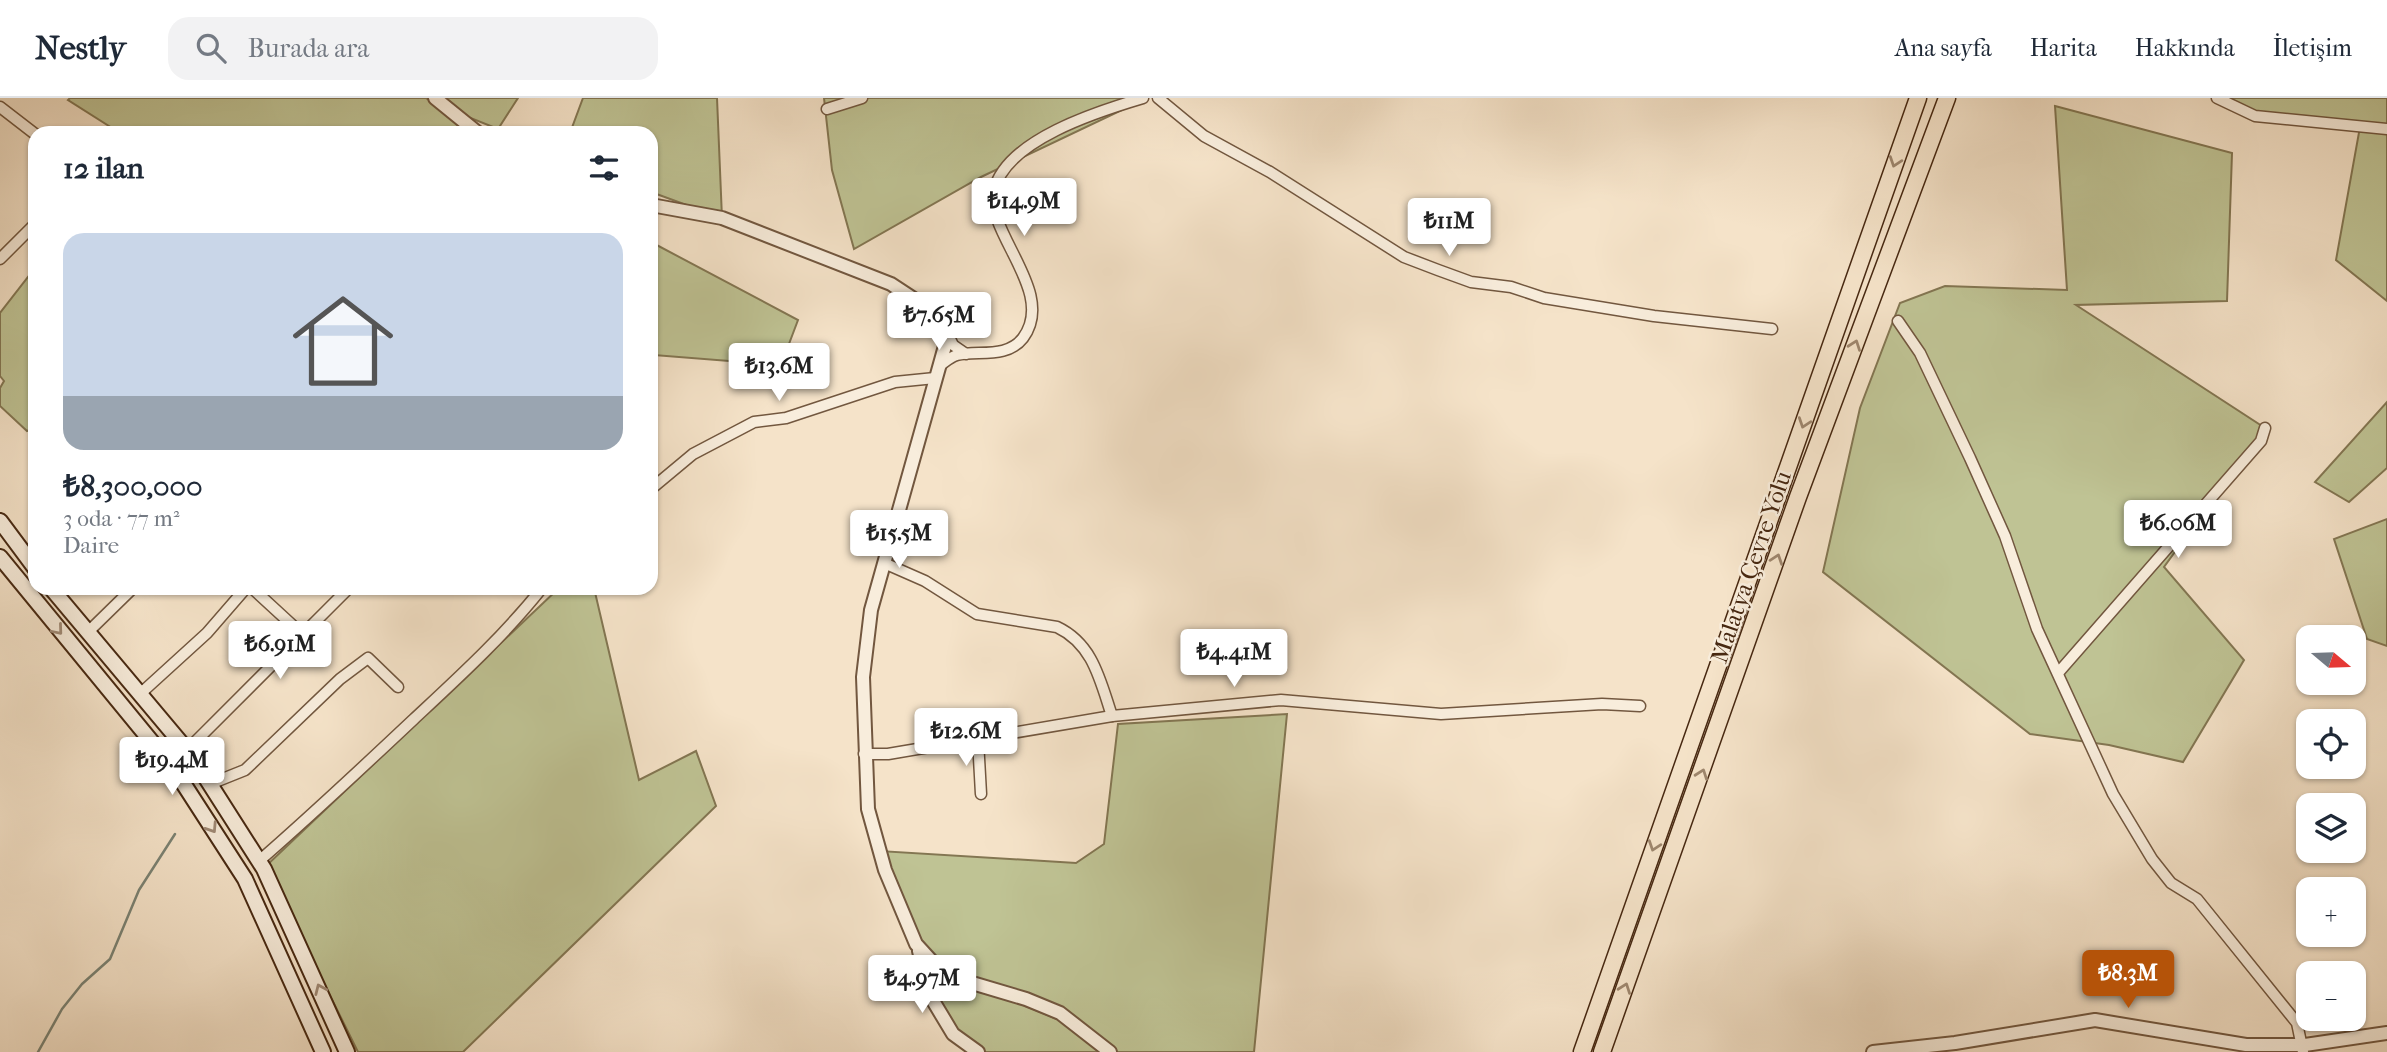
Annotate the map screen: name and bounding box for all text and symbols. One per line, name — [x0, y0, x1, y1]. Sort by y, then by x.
search box — [168, 17, 658, 80]
text: Nestly — [35, 29, 126, 68]
icon: search — [192, 29, 230, 67]
text: Burada ara — [248, 33, 369, 64]
text: Ana sayfa — [1895, 34, 1992, 62]
text: Harita — [2030, 34, 2097, 62]
text: Hakkında — [2135, 34, 2235, 62]
text: İletişim — [2273, 34, 2352, 62]
icon: filters — [585, 149, 623, 187]
text: 12 ilan — [63, 151, 144, 186]
one-way arrow — [1890, 156, 1904, 168]
pin: ₺14.9M — [967, 178, 1081, 238]
text: ₺14.9M — [988, 187, 1060, 214]
pin: ₺11M — [1408, 198, 1490, 258]
text: ₺11M — [1424, 207, 1474, 234]
icon: home — [280, 278, 406, 404]
pin: ₺7.65M — [882, 292, 996, 352]
text: ₺7.65M — [903, 301, 975, 328]
one-way arrow — [1847, 340, 1861, 352]
pin: ₺13.6M — [722, 344, 836, 403]
text: ₺13.6M — [745, 352, 813, 379]
one-way arrow — [1798, 417, 1812, 429]
street label: Malatya Çevre Yolu — [1705, 467, 1797, 667]
text: ₺8,300,000 — [63, 469, 203, 504]
pin: ₺6.06M — [2121, 500, 2235, 560]
text: 3 oda · 77 m² — [63, 505, 179, 532]
text: ₺6.06M — [2140, 509, 2216, 536]
pin: ₺15.5M — [842, 510, 956, 570]
text: ₺15.5M — [866, 519, 932, 546]
text: Daire — [63, 532, 119, 559]
one-way arrow — [1769, 553, 1783, 565]
one-way arrow — [49, 622, 62, 634]
pin: ₺6.91M — [223, 622, 337, 681]
north arrow — [2296, 625, 2366, 695]
map controls — [2296, 625, 2366, 1031]
text: ₺6.91M — [244, 630, 316, 657]
pin: ₺4.41M — [1177, 630, 1291, 689]
text: ₺4.41M — [1196, 638, 1272, 665]
pin: ₺12.6M — [909, 708, 1023, 768]
button: locate — [2296, 709, 2366, 779]
text: ₺12.6M — [930, 717, 1002, 744]
pin: ₺19.4M — [115, 738, 229, 797]
text: ₺19.4M — [135, 746, 209, 773]
one-way arrow — [1694, 768, 1708, 780]
button: layers — [2296, 793, 2366, 863]
one-way arrow — [204, 821, 217, 834]
one-way arrow — [1649, 839, 1663, 851]
button: + — [2296, 877, 2366, 947]
pin: ₺8.3M — [2079, 950, 2177, 1010]
pin: ₺4.97M — [865, 956, 979, 1015]
text: ₺8.3M — [2098, 959, 2158, 986]
button: − — [2296, 961, 2366, 1031]
text: ₺4.97M — [884, 964, 960, 991]
one-way arrow — [1617, 982, 1631, 994]
one-way arrow — [314, 984, 328, 997]

